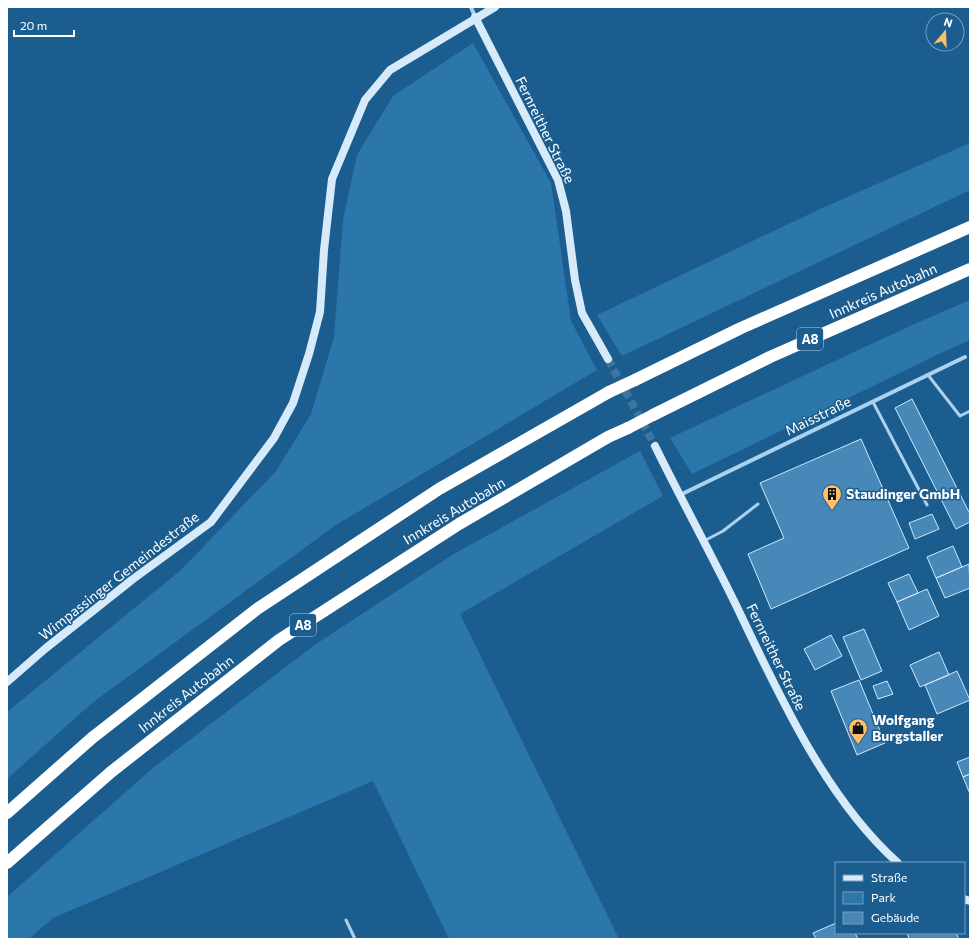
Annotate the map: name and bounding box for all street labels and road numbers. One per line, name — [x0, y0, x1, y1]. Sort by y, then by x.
street label: Fernreither Straße — [512, 74, 579, 186]
street label: Innkreis Autobahn — [826, 259, 939, 322]
road number: A8 — [797, 328, 823, 350]
street label: Maisstraße — [782, 392, 854, 439]
street label: Innkreis Autobahn — [400, 473, 508, 548]
street label: Wimpassinger Gemeindestraße — [35, 508, 202, 643]
street label: Fernreither Straße — [743, 601, 810, 713]
road number: A8 — [290, 614, 316, 636]
street label: Innkreis Autobahn — [135, 651, 237, 736]

